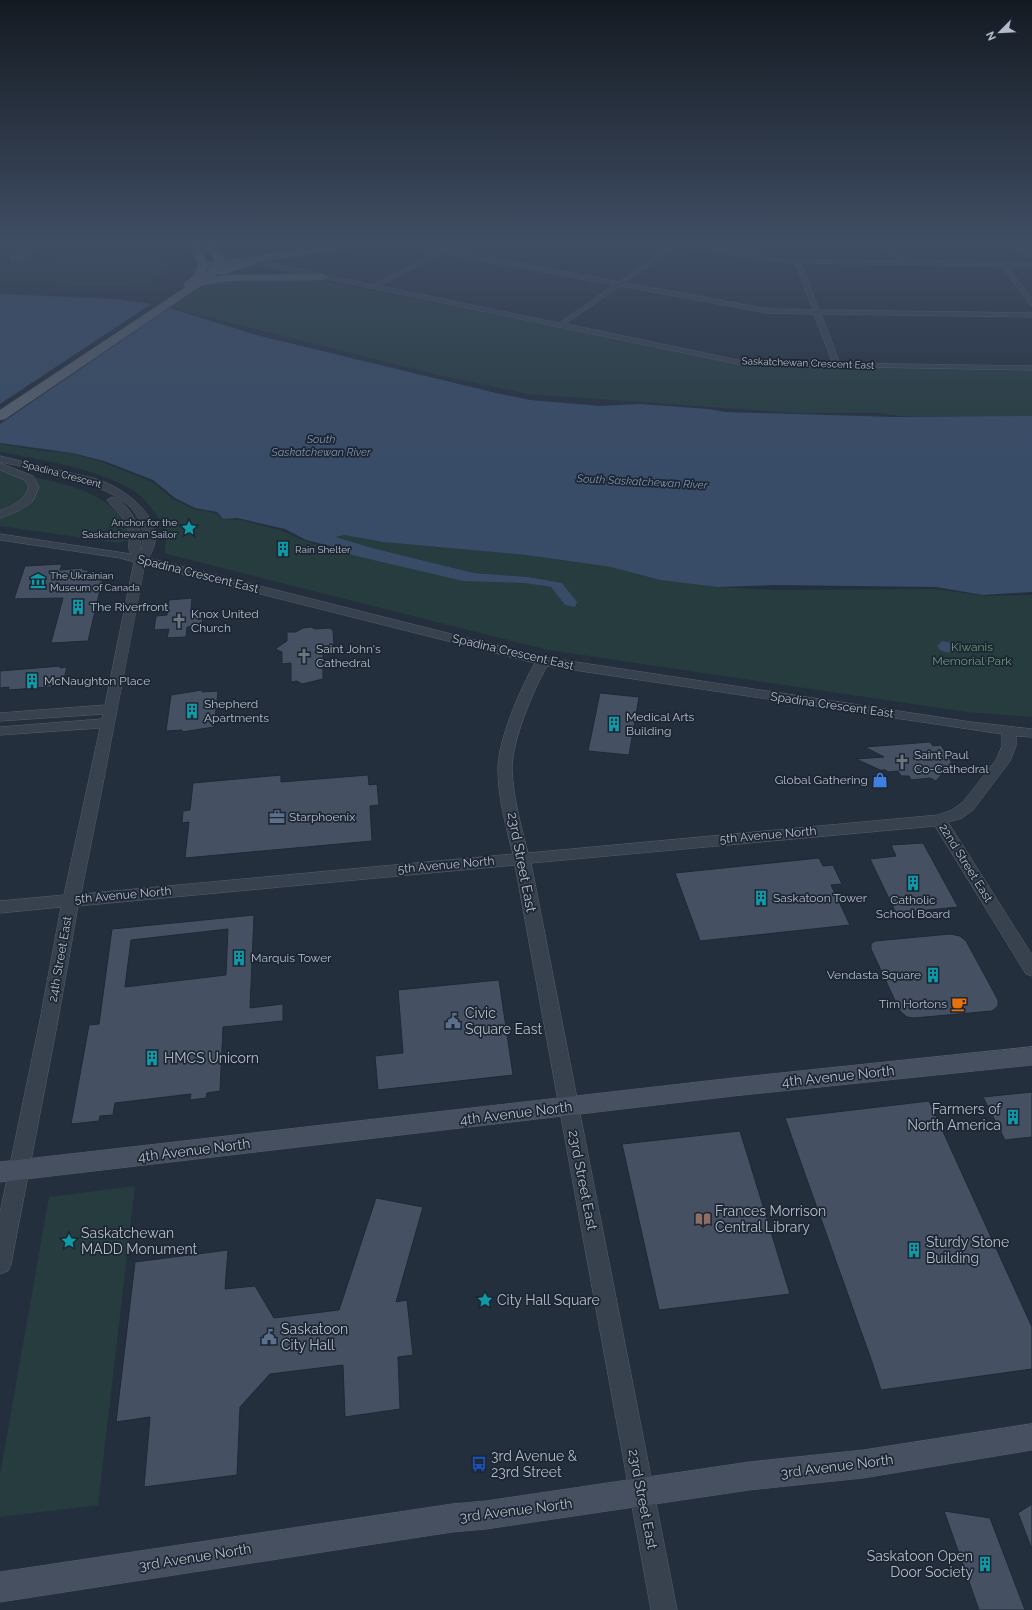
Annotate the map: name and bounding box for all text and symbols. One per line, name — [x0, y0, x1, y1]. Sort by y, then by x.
north arrow — [980, 12, 1020, 52]
text: N — [984, 29, 999, 42]
street label: Saskatchewan Crescent East — [741, 355, 875, 371]
water label: South Saskatchewan River — [270, 433, 372, 459]
street label: Spadina Crescent — [21, 458, 103, 490]
water label: South Saskatchewan River — [575, 472, 709, 492]
place label: Anchor for the Saskatchewan Sailor — [82, 517, 177, 540]
place icon: Anchor for the Saskatchewan Sailor — [180, 519, 198, 537]
building icon: Rain Shelter — [274, 540, 292, 558]
place label: Rain Shelter — [295, 544, 351, 555]
street label: Spadina Crescent East — [136, 552, 260, 596]
place label: The Ukrainian Museum of Canada — [50, 570, 140, 593]
museum icon: The Ukrainian Museum of Canada — [29, 572, 47, 590]
building icon: The Riverfront — [69, 598, 87, 616]
place label: The Riverfront — [90, 600, 168, 614]
place label: Knox United Church — [191, 607, 259, 635]
church icon: Knox United Church — [170, 612, 188, 630]
street label: Spadina Crescent East — [451, 631, 575, 673]
park label: Kiwanis Memorial Park — [932, 640, 1012, 668]
place label: Saint John's Cathedral — [316, 642, 381, 670]
church icon: Saint John's Cathedral — [295, 647, 313, 665]
building icon: McNaughton Place — [23, 672, 41, 690]
place label: McNaughton Place — [44, 674, 150, 688]
street label: Spadina Crescent East — [770, 689, 894, 721]
place label: Shepherd Apartments — [204, 697, 269, 725]
building icon: Shepherd Apartments — [183, 702, 201, 720]
place label: Medical Arts Building — [626, 710, 695, 738]
building icon: Medical Arts Building — [605, 715, 623, 733]
place label: Saint Paul Co-Cathedral — [914, 748, 989, 776]
church icon: Saint Paul Co-Cathedral — [893, 753, 911, 771]
shop icon: Global Gathering — [871, 771, 889, 789]
place label: Global Gathering — [775, 773, 868, 787]
office icon: Starphoenix — [268, 808, 286, 826]
place label: Starphoenix — [289, 810, 355, 824]
street label: 23rd Street East — [504, 811, 540, 914]
street label: 22nd Street East — [936, 821, 996, 905]
street label: 5th Avenue North — [719, 824, 817, 846]
street label: 5th Avenue North — [397, 854, 495, 876]
building icon: Catholic School Board — [904, 874, 922, 892]
street label: 5th Avenue North — [74, 884, 172, 906]
building icon: Saskatoon Tower — [752, 889, 770, 907]
place label: Saskatoon Tower — [773, 891, 868, 905]
place label: Catholic School Board — [876, 893, 950, 921]
street label: 24th Street East — [46, 915, 74, 1003]
building icon: Marquis Tower — [230, 949, 248, 967]
place label: Marquis Tower — [251, 951, 332, 965]
building icon: Vendasta Square — [924, 966, 942, 984]
place label: Vendasta Square — [827, 968, 921, 982]
cafe icon: Tim Hortons — [950, 995, 968, 1013]
place label: Tim Hortons — [879, 997, 947, 1011]
place label: Civic Square East — [465, 1005, 542, 1037]
public building icon: Civic Square East — [444, 1012, 462, 1030]
building icon: HMCS Unicorn — [143, 1049, 161, 1067]
place label: HMCS Unicorn — [164, 1050, 259, 1066]
street label: 4th Avenue North — [781, 1062, 895, 1090]
street label: 4th Avenue North — [459, 1098, 573, 1128]
place label: Farmers of North America — [907, 1101, 1002, 1133]
building icon: Farmers of North America — [1004, 1108, 1022, 1126]
street label: 23rd Street East — [565, 1129, 601, 1232]
street label: 4th Avenue North — [137, 1135, 251, 1165]
place label: Frances Morrison Central Library — [715, 1203, 826, 1235]
library icon: Frances Morrison Central Library — [694, 1210, 712, 1228]
place label: Saskatchewan MADD Monument — [81, 1225, 197, 1257]
place icon: Saskatchewan MADD Monument — [60, 1232, 78, 1250]
place label: Sturdy Stone Building — [926, 1234, 1009, 1266]
building icon: Sturdy Stone Building — [905, 1241, 923, 1259]
place icon: City Hall Square — [476, 1291, 494, 1309]
place label: City Hall Square — [497, 1292, 600, 1308]
place label: Saskatoon City Hall — [281, 1321, 348, 1353]
public building icon: Saskatoon City Hall — [260, 1328, 278, 1346]
place label: 3rd Avenue & 23rd Street — [491, 1448, 578, 1480]
street label: 23rd Street East — [625, 1448, 661, 1551]
street label: 3rd Avenue North — [780, 1451, 894, 1481]
bus stop icon: 3rd Avenue & 23rd Street — [470, 1455, 488, 1473]
street label: 3rd Avenue North — [459, 1495, 573, 1525]
street label: 3rd Avenue North — [138, 1540, 252, 1574]
place label: Saskatoon Open Door Society — [867, 1548, 973, 1580]
building icon: Saskatoon Open Door Society — [976, 1555, 994, 1573]

